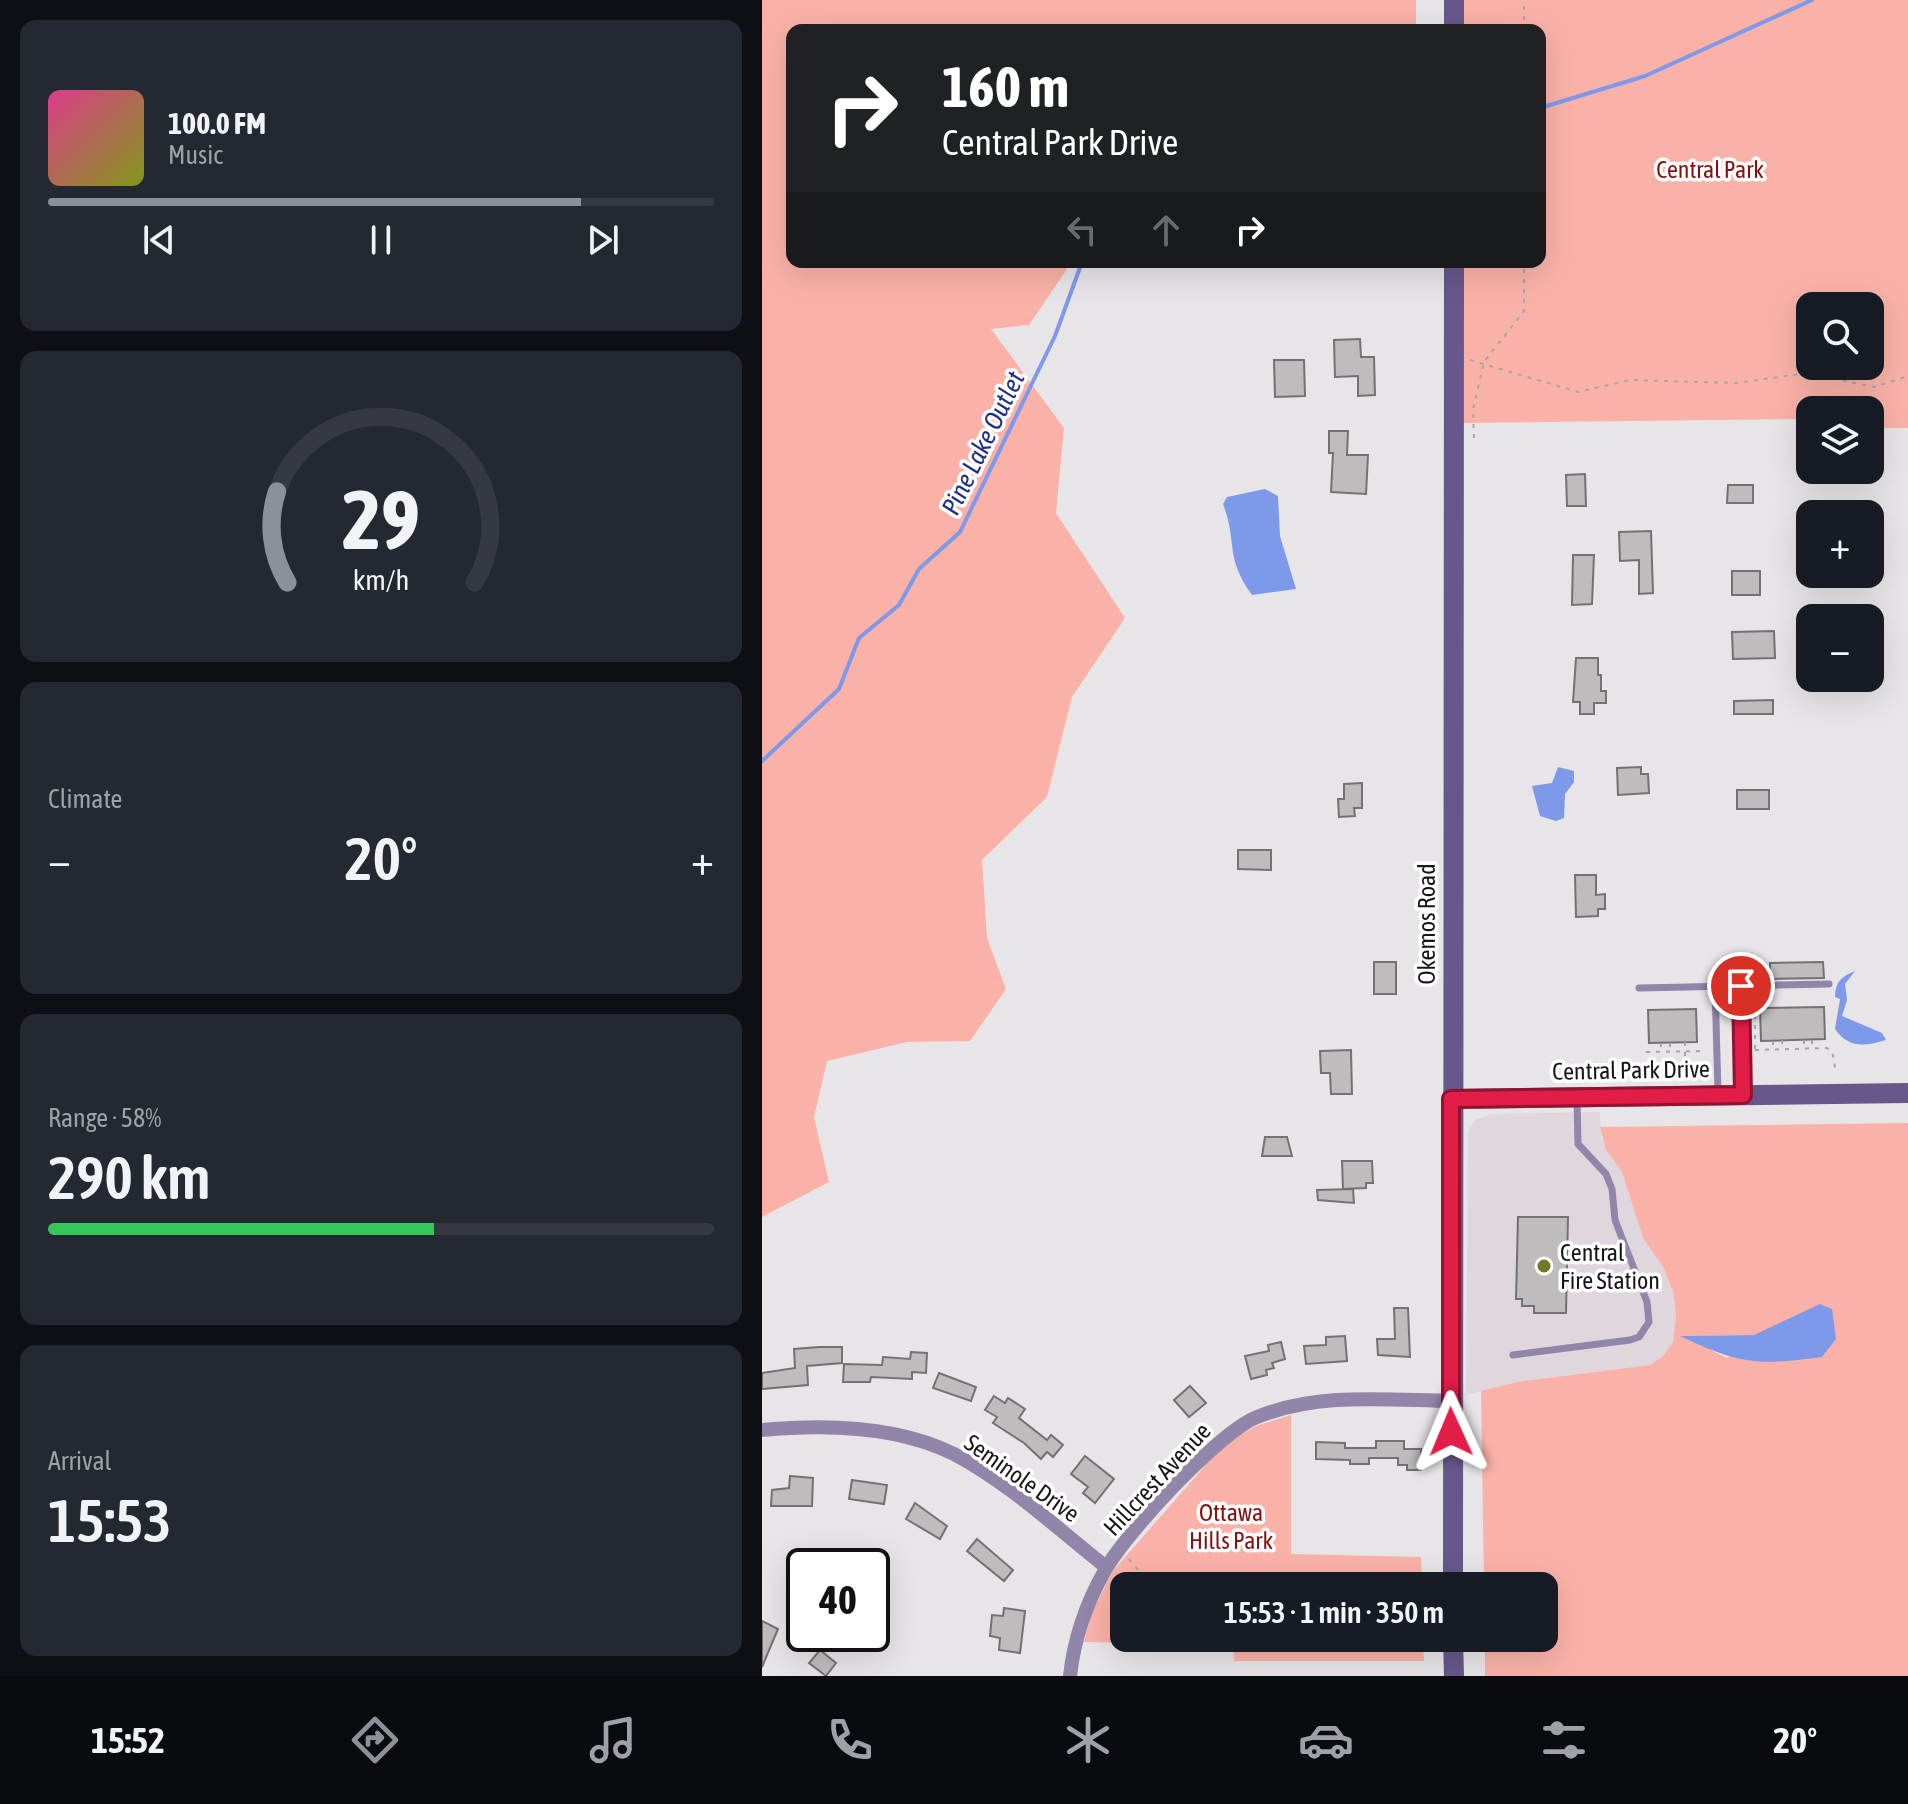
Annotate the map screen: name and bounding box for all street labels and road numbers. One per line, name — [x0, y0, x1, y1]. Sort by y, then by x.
street label: Okemos Road — [1413, 863, 1440, 985]
street label: Central Park Drive — [1552, 1055, 1710, 1085]
street label: Hillcrest Avenue — [1098, 1417, 1216, 1541]
street label: Seminole Drive — [960, 1429, 1084, 1527]

